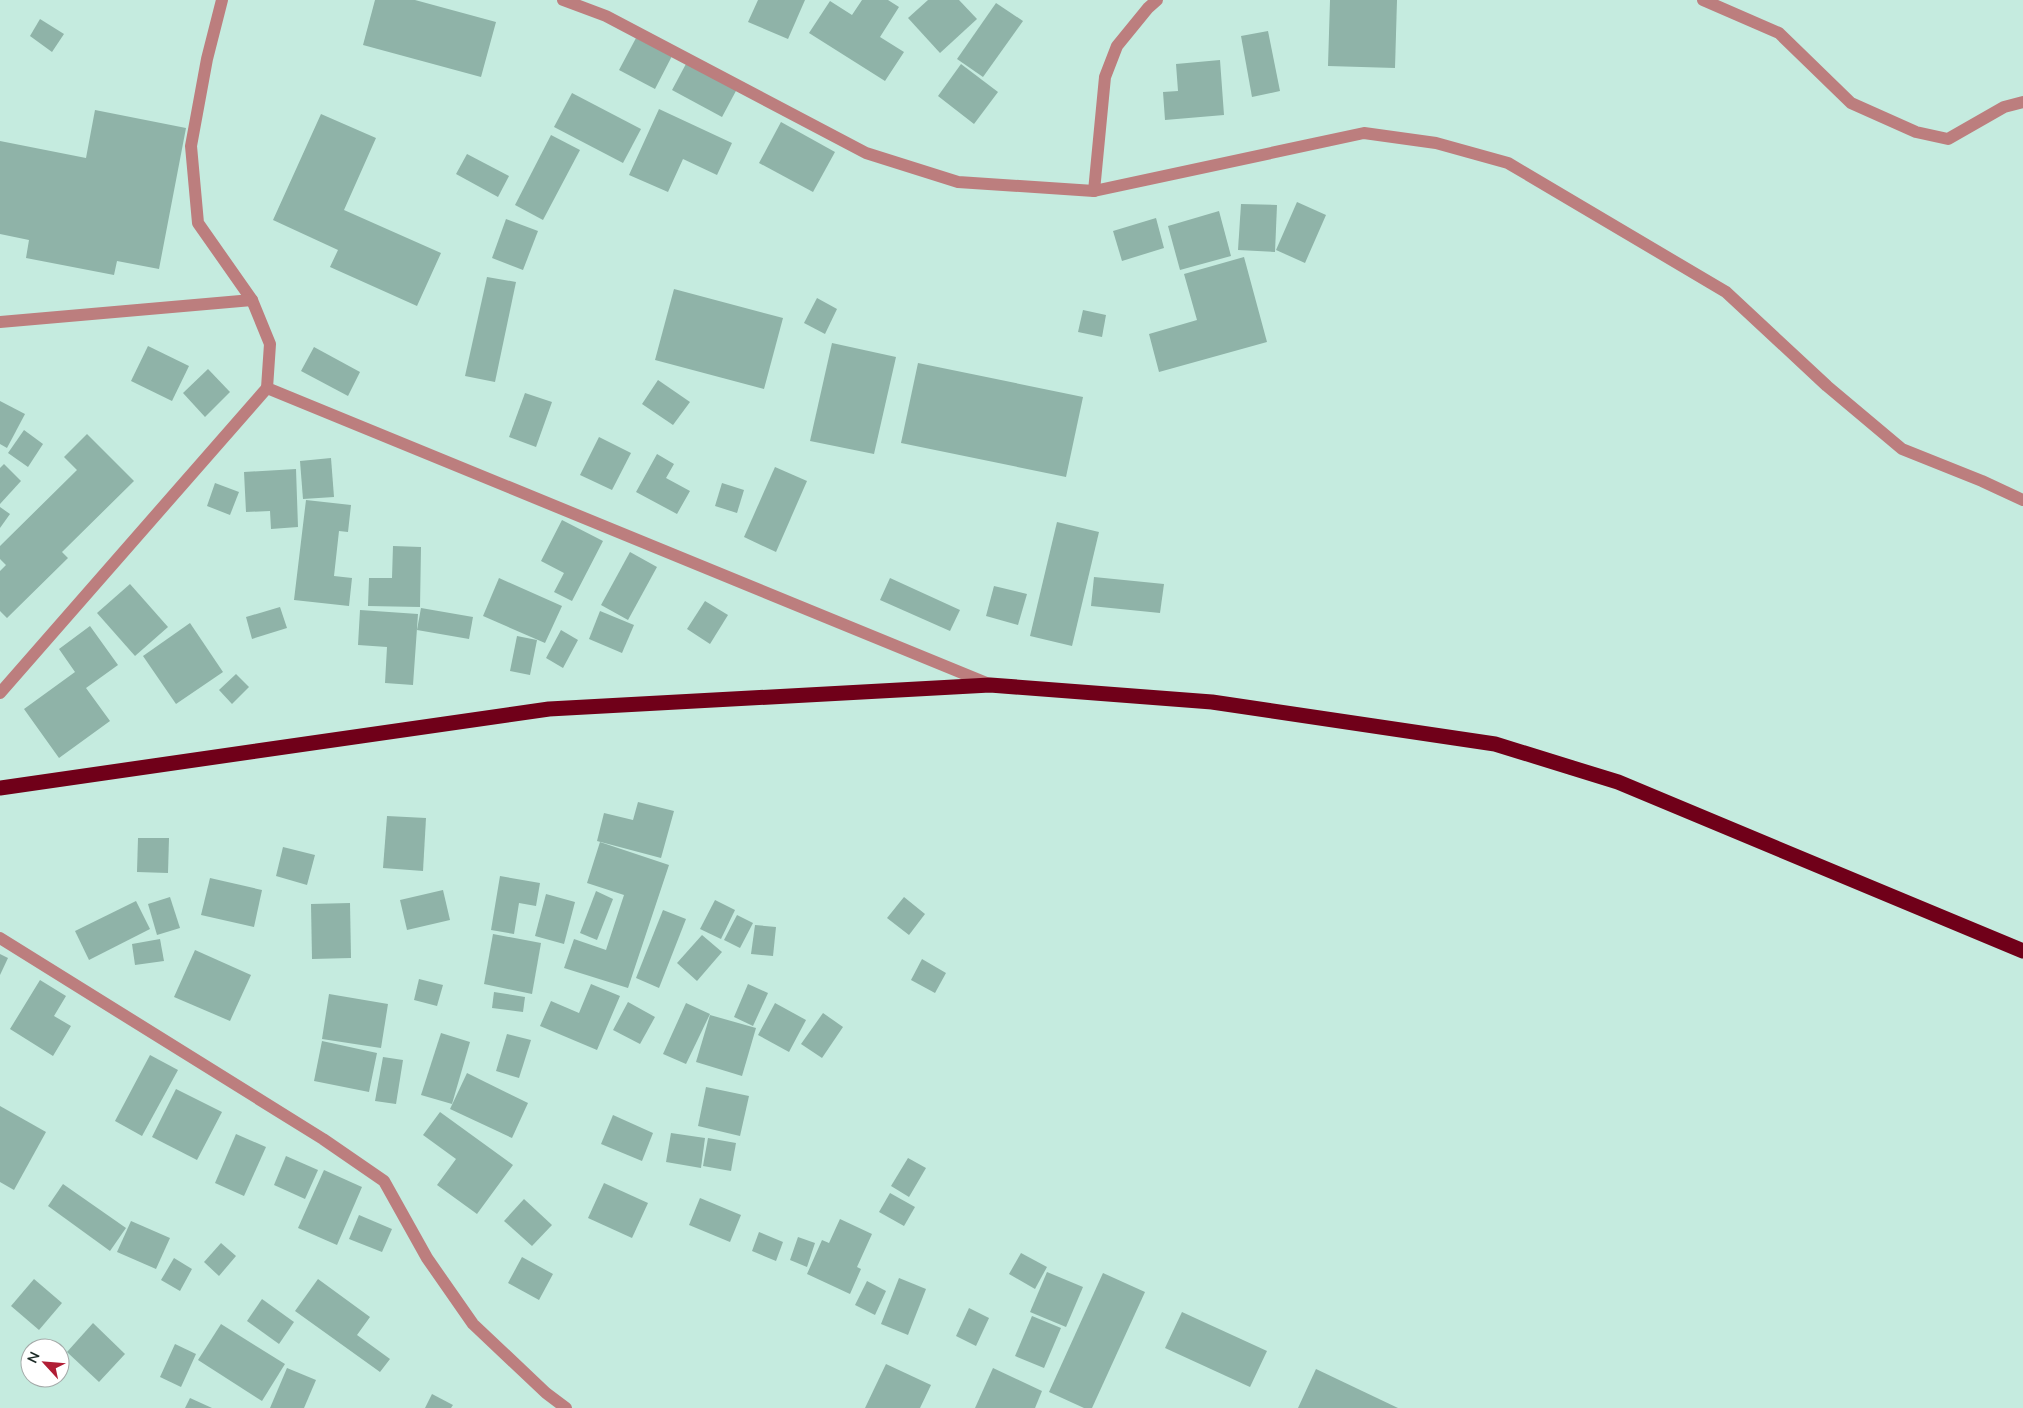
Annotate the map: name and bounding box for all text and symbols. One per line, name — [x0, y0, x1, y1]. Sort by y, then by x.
north arrow — [20, 1338, 70, 1388]
text: N — [23, 1349, 45, 1366]

